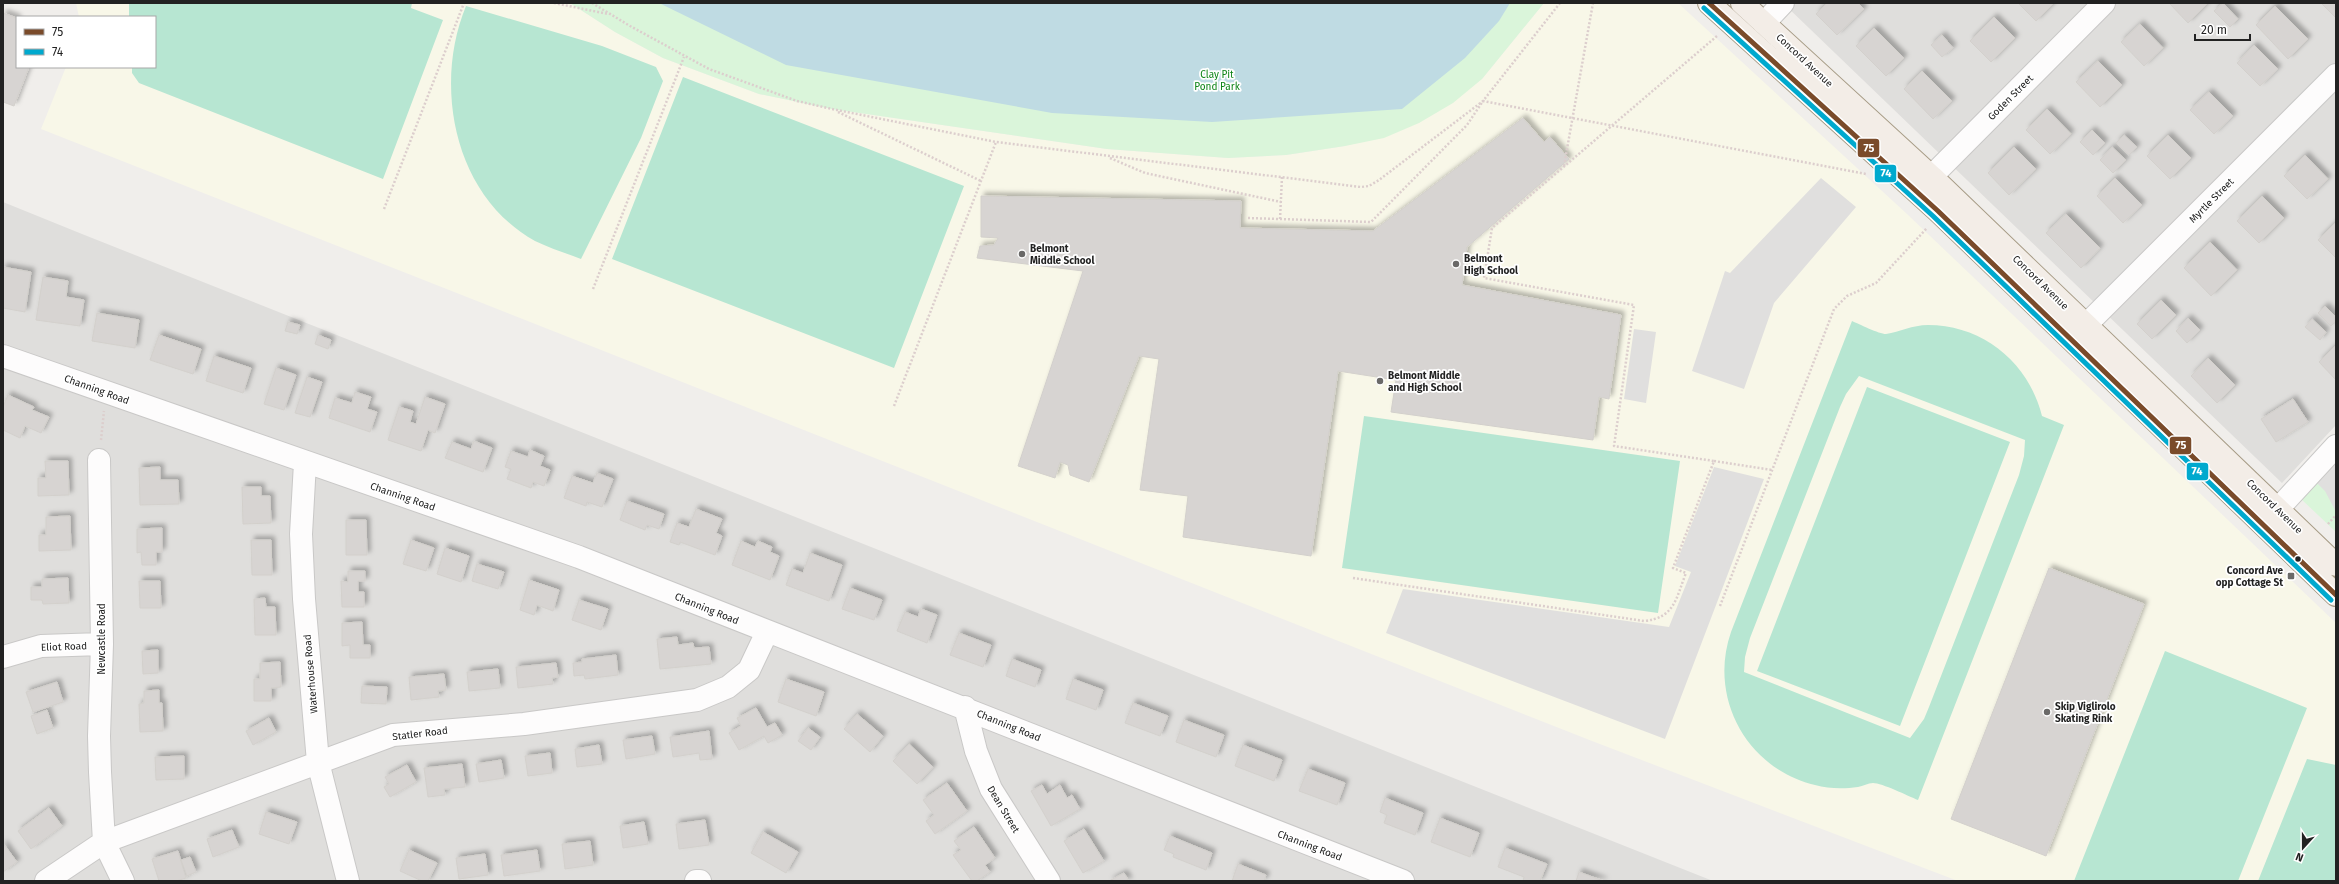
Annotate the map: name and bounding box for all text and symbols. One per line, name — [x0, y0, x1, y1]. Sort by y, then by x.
legend — [16, 16, 156, 68]
scale bar — [2195, 16, 2250, 42]
text: 20 m — [2201, 23, 2227, 37]
text: 75 — [52, 25, 63, 39]
street label: Concord Avenue — [1774, 31, 1835, 90]
text: 74 — [52, 45, 64, 59]
park label: Clay Pit Pond Park — [1194, 69, 1241, 93]
street label: Goden Street — [1986, 72, 2036, 123]
line badge: 75 — [1857, 138, 1880, 158]
text: 75 — [1864, 142, 1875, 155]
line badge: 74 — [1874, 164, 1897, 183]
text: 74 — [1881, 167, 1891, 180]
street label: Myrtle Street — [2187, 176, 2237, 226]
place label: Belmont Middle School — [1030, 243, 1094, 267]
marker: Belmont Middle School — [1017, 249, 1027, 259]
place label: Belmont High School — [1464, 253, 1518, 277]
street label: Concord Avenue — [2010, 253, 2071, 312]
marker: Belmont High School — [1451, 259, 1461, 269]
place label: Belmont Middle and High School — [1388, 370, 1462, 394]
street label: Channing Road — [63, 373, 131, 407]
marker: Belmont Middle and High School — [1375, 376, 1385, 386]
line badge: 75 — [2169, 436, 2192, 455]
text: 75 — [2176, 439, 2187, 452]
line badge: 74 — [2186, 462, 2209, 481]
text: 74 — [2192, 465, 2202, 478]
street label: Concord Avenue — [2244, 477, 2305, 536]
street label: Channing Road — [369, 480, 437, 514]
unlabelled marker — [2293, 554, 2303, 564]
place label: Concord Ave opp Cottage St — [2216, 565, 2283, 589]
marker: Concord Ave opp Cottage St — [2286, 571, 2296, 581]
street label: Channing Road — [673, 591, 740, 627]
street label: Newcastle Road — [96, 603, 108, 675]
street label: Waterhouse Road — [302, 634, 320, 714]
street label: Eliot Road — [41, 640, 87, 654]
place label: Skip Viglirolo Skating Rink — [2055, 701, 2116, 725]
marker: Skip Viglirolo Skating Rink — [2042, 707, 2052, 717]
street label: Channing Road — [975, 708, 1042, 744]
street label: Statler Road — [392, 725, 449, 743]
street label: Dean Street — [984, 784, 1022, 836]
street label: Channing Road — [1276, 828, 1344, 864]
north arrow — [2283, 828, 2323, 868]
text: N — [2294, 849, 2305, 864]

